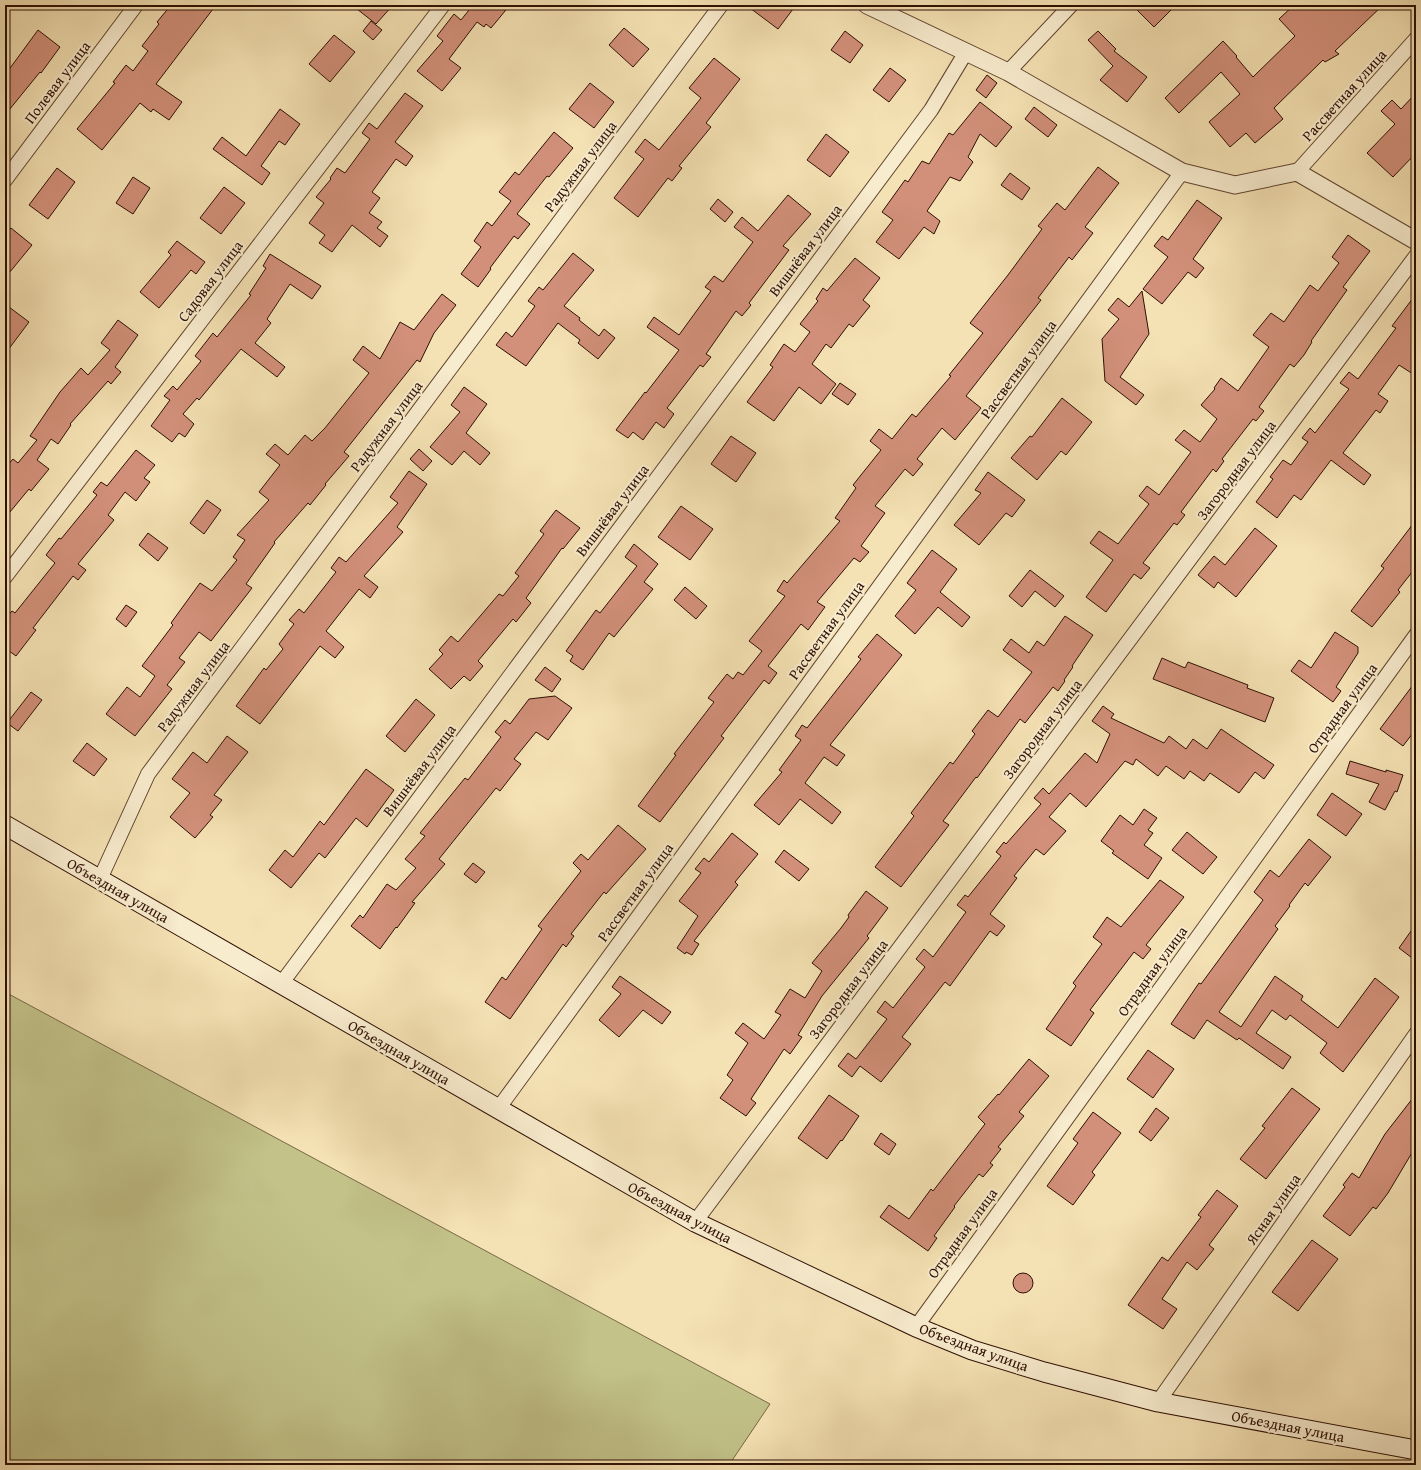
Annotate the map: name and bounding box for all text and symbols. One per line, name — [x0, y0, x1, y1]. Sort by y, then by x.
street label: Полевая улица — [19, 36, 96, 128]
street label: Рассветная улица — [1297, 44, 1392, 146]
street label: Радужная улица — [539, 115, 622, 216]
street label: Вишнёвая улица — [763, 199, 847, 300]
street label: Садовая улица — [172, 235, 248, 326]
street label: Рассветная улица — [975, 315, 1061, 423]
street label: Радужная улица — [345, 375, 428, 476]
street label: Загородная улица — [1191, 415, 1281, 524]
street label: Вишнёвая улица — [570, 459, 654, 560]
street label: Рассветная улица — [783, 576, 869, 684]
street label: Радужная улица — [152, 635, 235, 736]
street label: Отрадная улица — [1302, 658, 1382, 757]
street label: Загородная улица — [997, 674, 1087, 783]
street label: Вишнёвая улица — [377, 719, 461, 820]
street label: Рассветная улица — [592, 838, 678, 946]
street label: Объездная улица — [63, 852, 174, 928]
street label: Отрадная улица — [1112, 921, 1192, 1020]
street label: Загородная улица — [803, 934, 893, 1043]
street label: Объездная улица — [344, 1014, 455, 1090]
street label: Ясная улица — [1240, 1168, 1306, 1250]
street label: Объездная улица — [625, 1176, 736, 1249]
street label: Отрадная улица — [922, 1183, 1002, 1282]
street label: Объездная улица — [917, 1318, 1032, 1377]
street label: Объездная улица — [1230, 1405, 1347, 1447]

